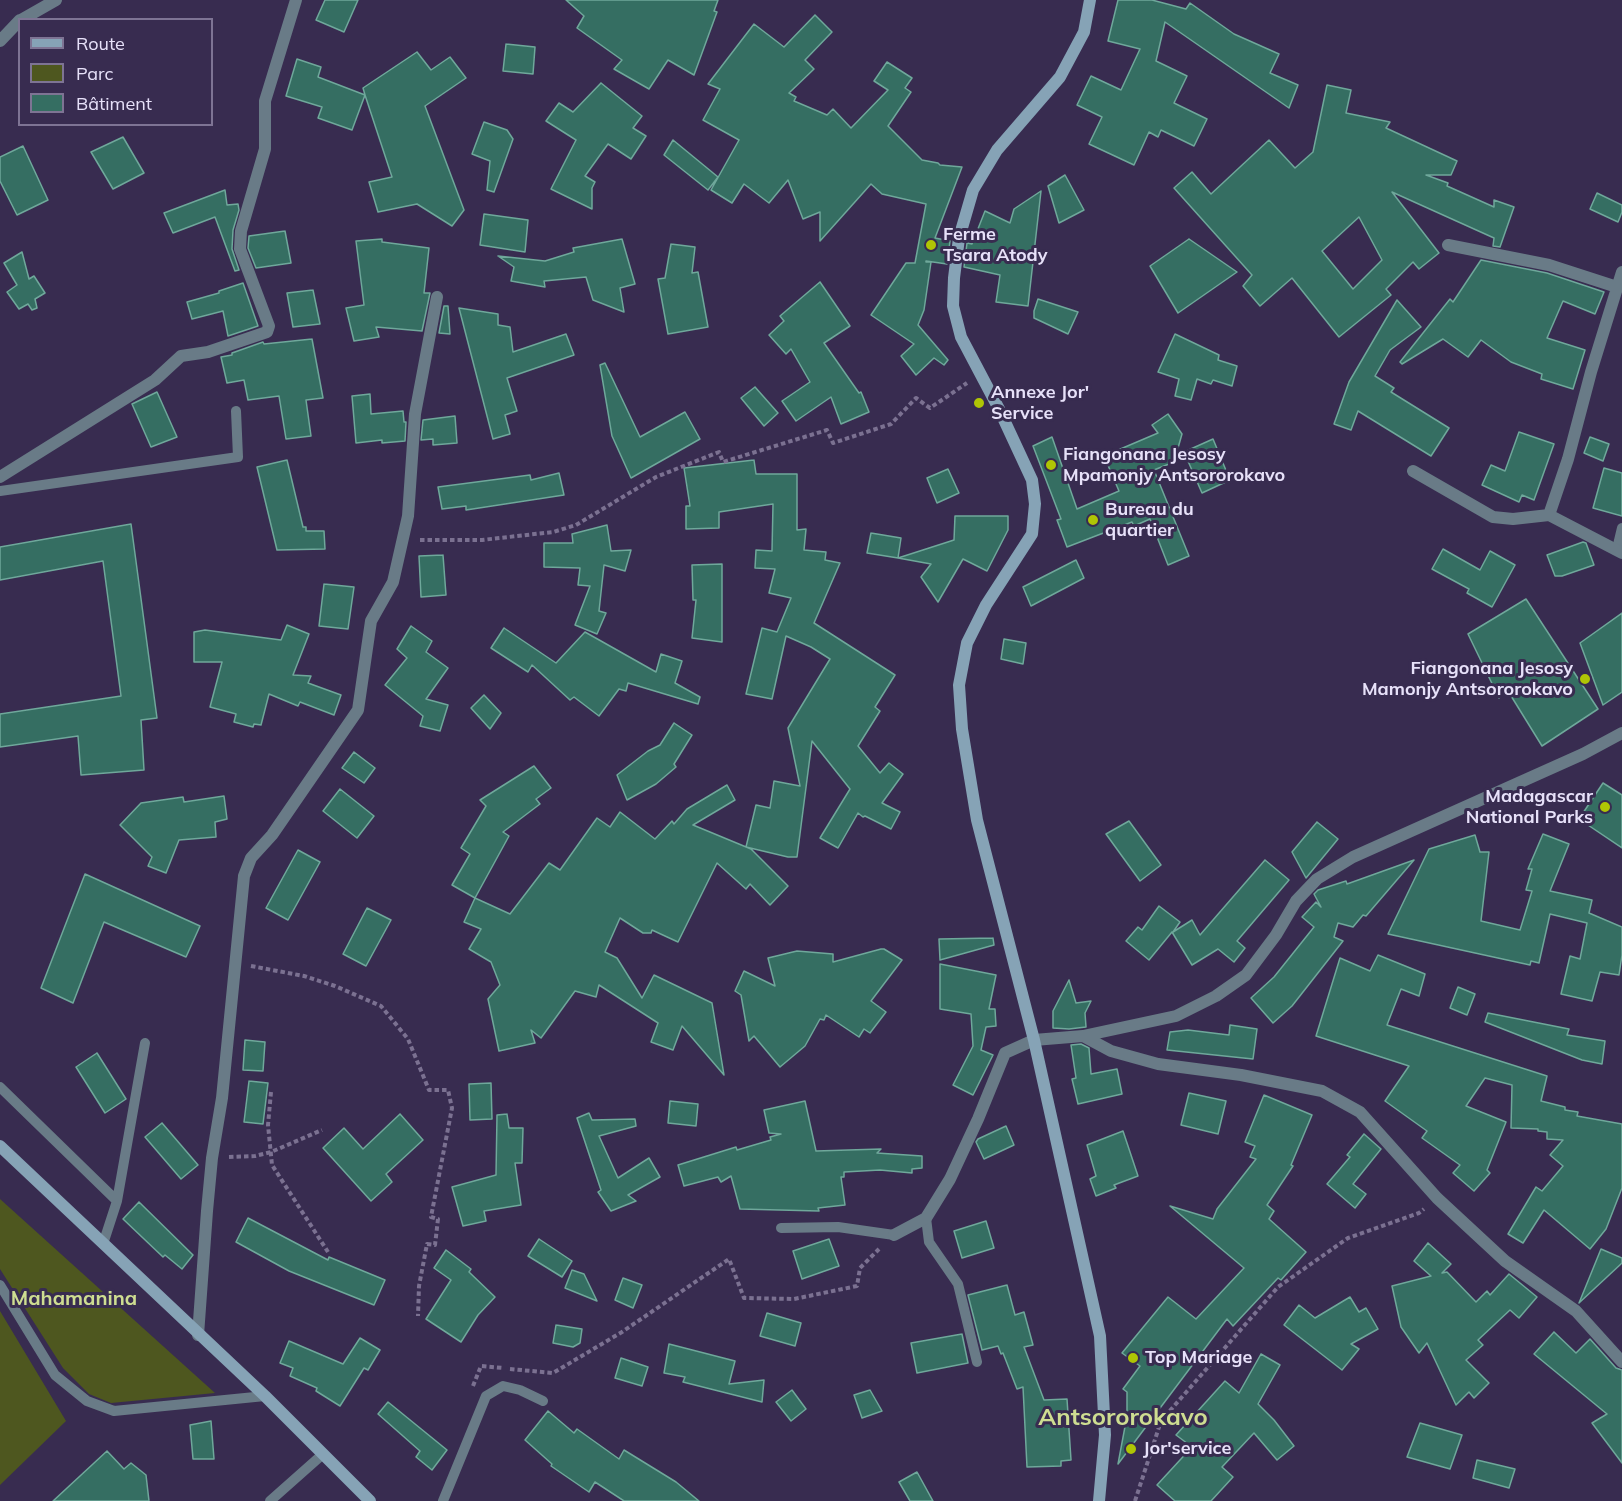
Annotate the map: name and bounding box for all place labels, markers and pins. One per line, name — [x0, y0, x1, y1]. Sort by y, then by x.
place label: Ferme Tsara Atody — [943, 224, 1048, 266]
marker: Ferme Tsara Atody — [924, 238, 938, 252]
place label: Annexe Jor' Service — [991, 382, 1089, 424]
marker: Annexe Jor' Service — [972, 396, 986, 410]
place label: Fiangonana Jesosy Mpamonjy Antsororokavo — [1063, 444, 1285, 486]
marker: Fiangonana Jesosy Mpamonjy Antsororokavo — [1044, 458, 1058, 472]
place label: Bureau du quartier — [1105, 499, 1194, 542]
marker: Bureau du quartier — [1086, 513, 1100, 527]
place label: Fiangonana Jesosy Mamonjy Antsororokavo — [1362, 658, 1573, 700]
marker: Fiangonana Jesosy Mamonjy Antsororokavo — [1578, 672, 1592, 686]
place label: Madagascar National Parks — [1466, 786, 1593, 828]
marker: Madagascar National Parks — [1598, 800, 1612, 814]
place label: Top Mariage — [1145, 1347, 1252, 1369]
marker: Top Mariage — [1126, 1351, 1140, 1365]
place label: Jor'service — [1143, 1438, 1231, 1460]
marker: Jor'service — [1124, 1442, 1138, 1456]

